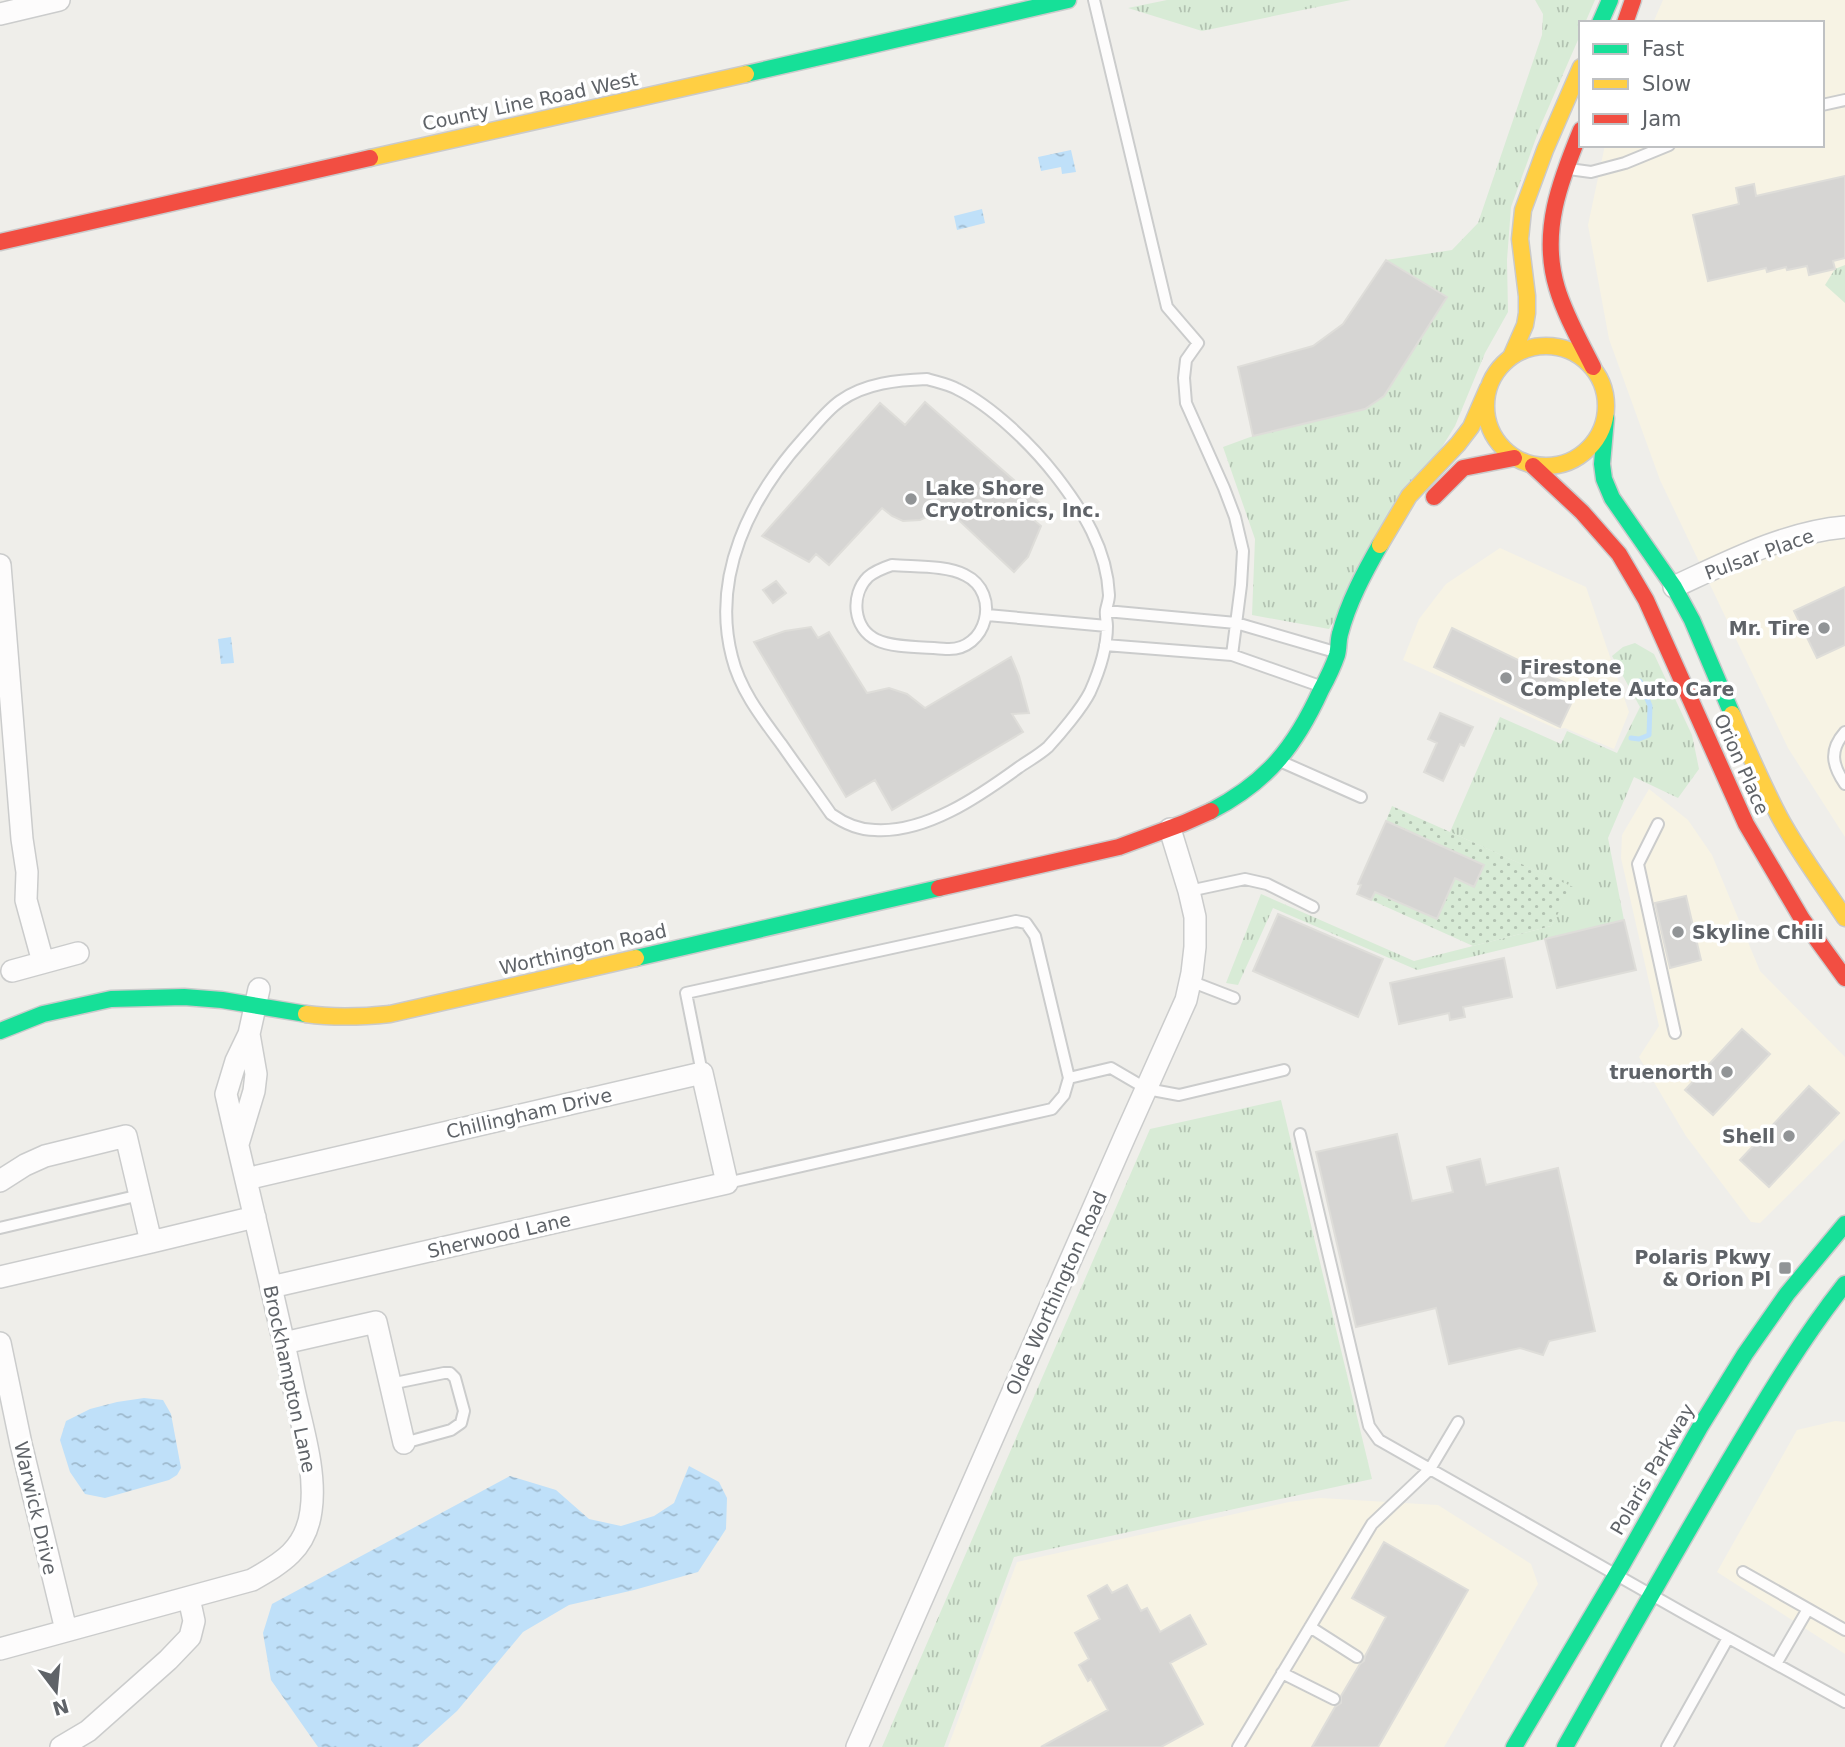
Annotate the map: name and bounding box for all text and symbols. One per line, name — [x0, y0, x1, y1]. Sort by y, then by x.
legend — [1579, 21, 1824, 147]
text: Fast — [1642, 37, 1684, 61]
street label: County Line Road West — [420, 67, 640, 135]
text: Slow — [1642, 72, 1691, 96]
text: Jam — [1640, 107, 1682, 131]
place label: Lake Shore Cryotronics, Inc. — [925, 477, 1101, 521]
marker: Lake Shore Cryotronics, Inc. — [903, 491, 919, 507]
street label: Pulsar Place — [1702, 524, 1816, 584]
place label: Mr. Tire — [1729, 617, 1810, 639]
marker: Mr. Tire — [1816, 620, 1832, 636]
place label: Firestone Complete Auto Care — [1520, 656, 1734, 700]
marker: Firestone Complete Auto Care — [1498, 670, 1514, 686]
street label: Orion Place — [1710, 710, 1774, 818]
street label: Worthington Road — [497, 919, 669, 979]
place label: Skyline Chili — [1692, 921, 1824, 943]
marker: Skyline Chili — [1670, 924, 1686, 940]
place label: truenorth — [1610, 1061, 1713, 1083]
marker: truenorth — [1719, 1064, 1735, 1080]
street label: Chillingham Drive — [444, 1083, 614, 1143]
place label: Shell — [1722, 1125, 1775, 1147]
marker: Shell — [1781, 1128, 1797, 1144]
street label: Olde Worthington Road — [1001, 1188, 1111, 1398]
street label: Sherwood Lane — [425, 1208, 573, 1262]
place label: Polaris Pkwy & Orion Pl — [1634, 1246, 1772, 1290]
marker: Polaris Pkwy & Orion Pl — [1777, 1260, 1793, 1276]
street label: Brockhampton Lane — [259, 1283, 321, 1475]
street label: Polaris Parkway — [1606, 1399, 1698, 1539]
street label: Warwick Drive — [10, 1439, 62, 1577]
north arrow — [21, 1656, 91, 1726]
text: N — [50, 1695, 71, 1720]

